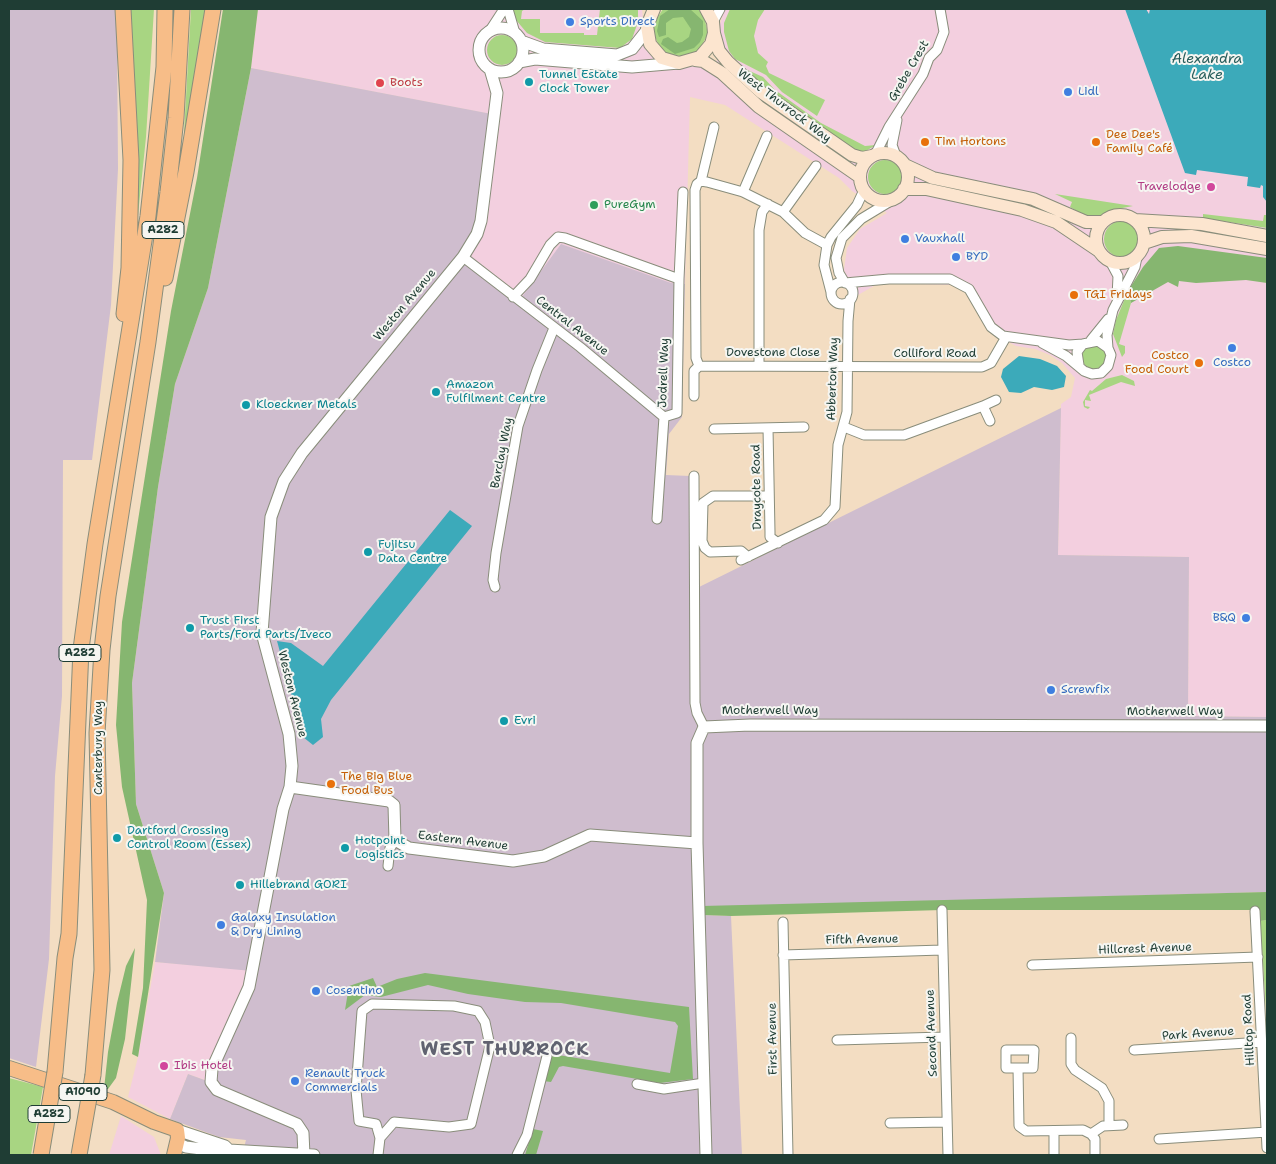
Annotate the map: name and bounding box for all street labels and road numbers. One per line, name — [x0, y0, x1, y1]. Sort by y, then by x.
street label: Grebe Crest — [886, 38, 932, 104]
street label: West Thurrock Way — [734, 66, 834, 146]
road number: A282 — [142, 222, 184, 238]
street label: Weston Avenue — [371, 266, 439, 344]
street label: Central Avenue — [533, 293, 611, 359]
street label: Abberton Way — [824, 337, 842, 421]
street label: Jodrell Way — [656, 338, 672, 408]
street label: Dovestone Close — [726, 346, 820, 360]
street label: Colliford Road — [894, 347, 976, 361]
street label: Barclay Way — [488, 416, 516, 490]
street label: Draycote Road — [749, 444, 765, 530]
road number: A282 — [59, 644, 101, 661]
street label: Weston Avenue — [274, 649, 310, 739]
street label: Canterbury Way — [92, 701, 106, 795]
street label: Motherwell Way — [722, 704, 818, 718]
street label: Motherwell Way — [1127, 705, 1223, 719]
street label: Eastern Avenue — [417, 828, 509, 854]
street label: Fifth Avenue — [825, 932, 899, 948]
street label: Hillcrest Avenue — [1098, 940, 1192, 958]
street label: Second Avenue — [923, 989, 941, 1077]
street label: Hilltop Road — [1240, 994, 1258, 1066]
street label: First Avenue — [765, 1003, 781, 1075]
street label: Park Avenue — [1162, 1024, 1234, 1044]
road number: A1090 — [59, 1084, 107, 1100]
road number: A282 — [28, 1106, 70, 1122]

